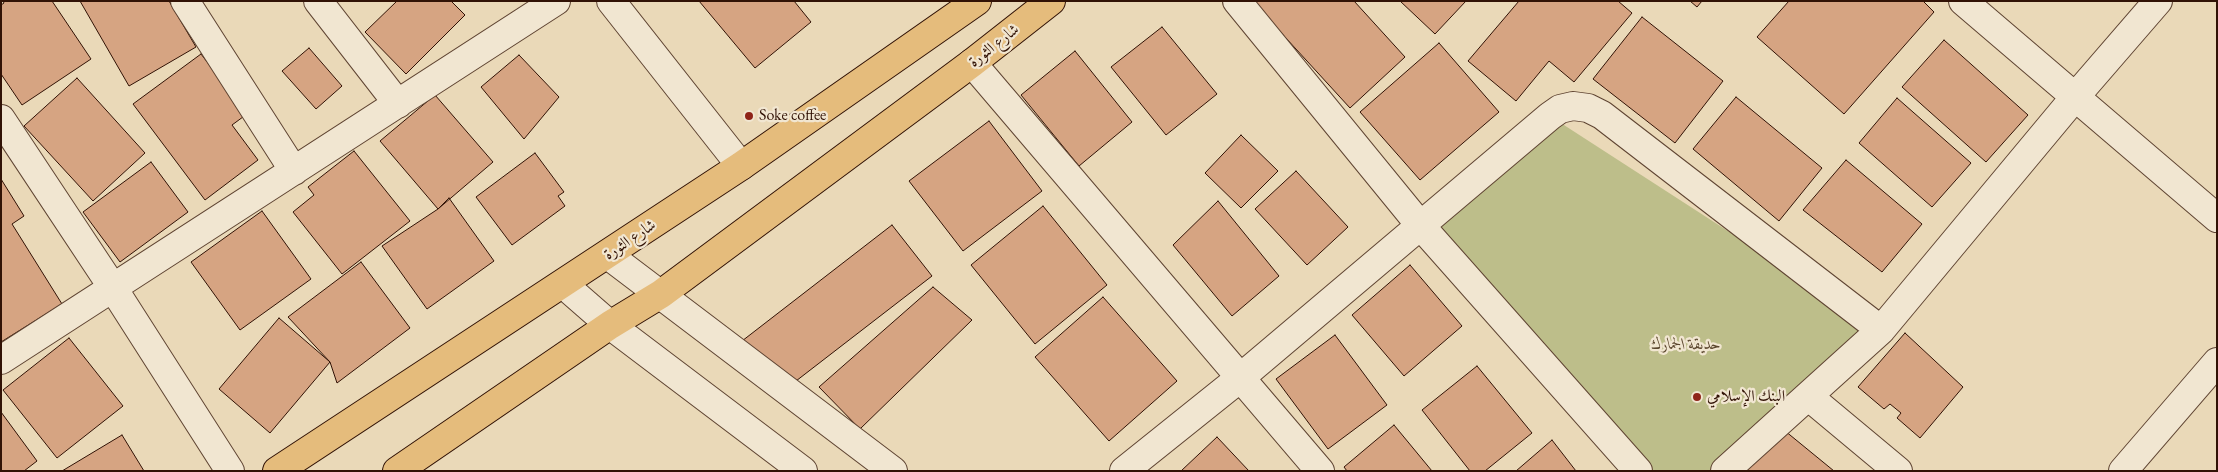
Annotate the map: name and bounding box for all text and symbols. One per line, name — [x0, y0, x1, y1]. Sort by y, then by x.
street label: شارع الثورة — [965, 20, 1023, 72]
place label: Soke coffee — [759, 106, 826, 126]
marker: Soke coffee — [743, 110, 755, 122]
street label: شارع الثورة — [600, 216, 660, 264]
park label: حديقة الجمارك — [1651, 335, 1721, 355]
place label: البنك الإسلامي — [1707, 387, 1785, 407]
marker: البنك الإسلامي — [1691, 391, 1703, 403]

